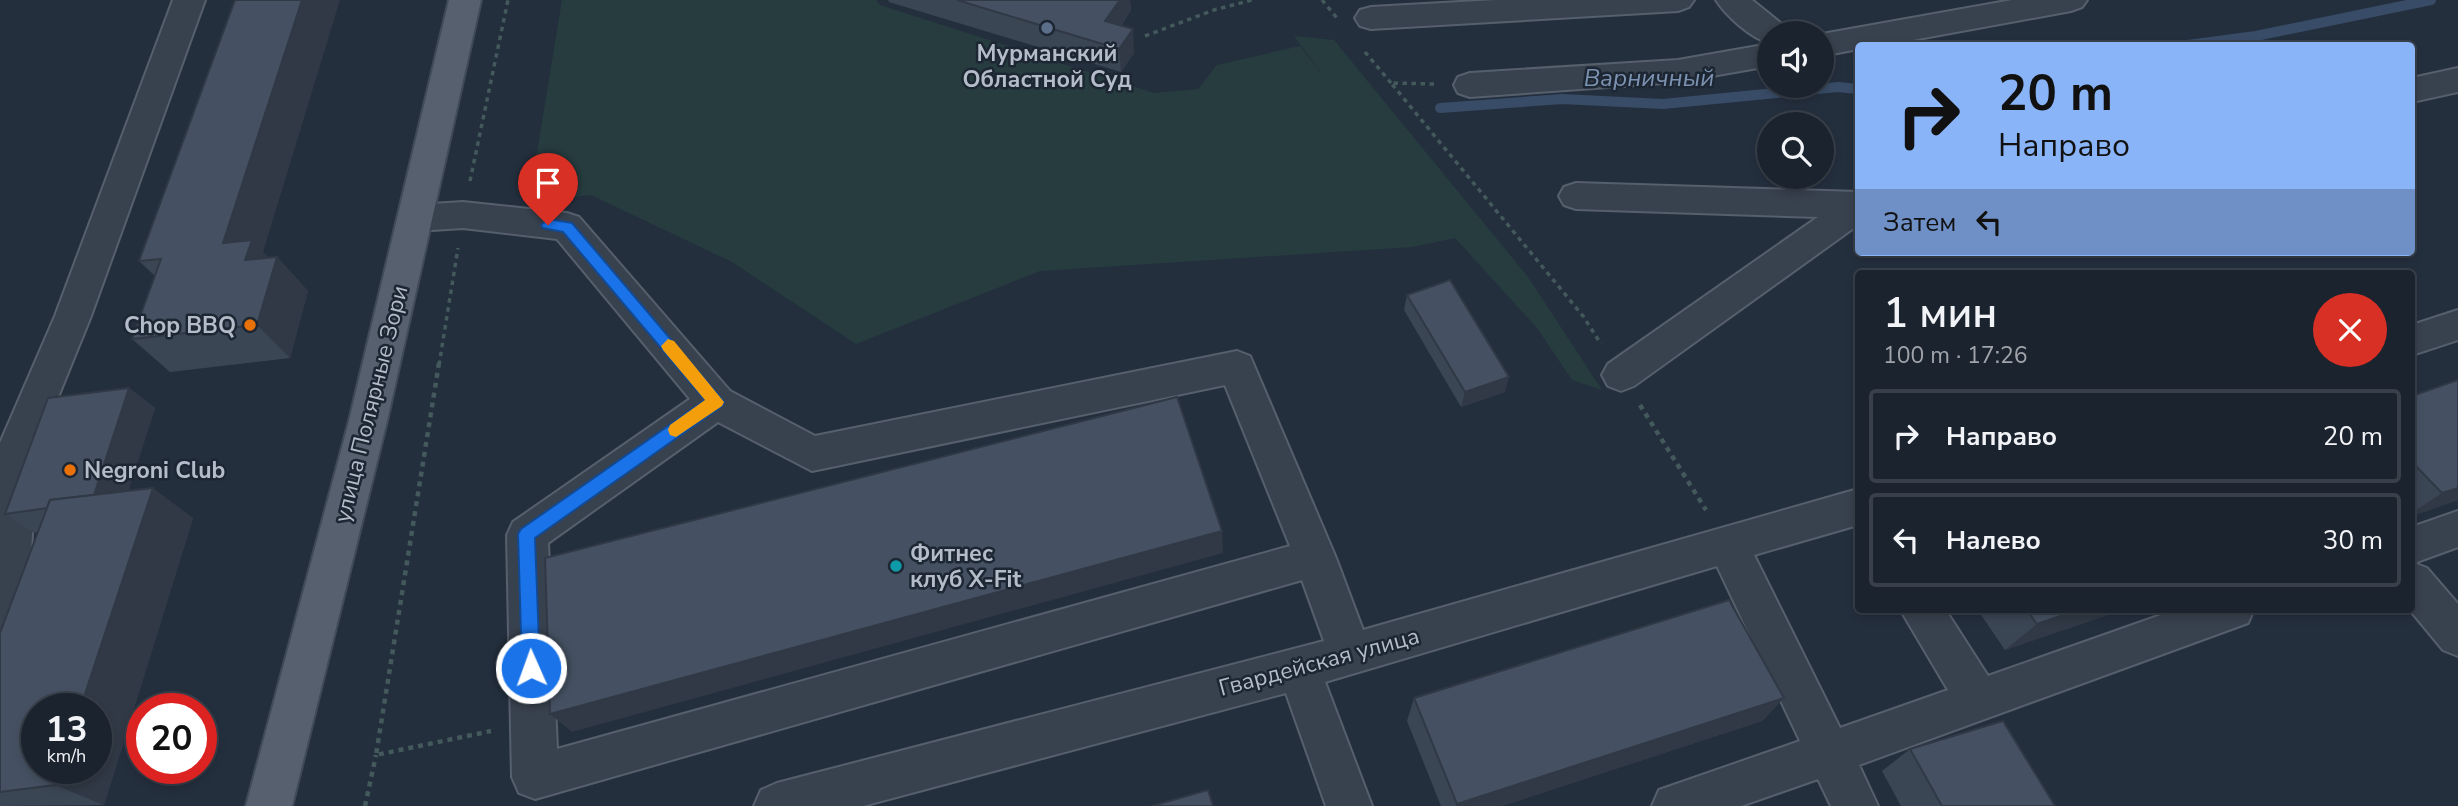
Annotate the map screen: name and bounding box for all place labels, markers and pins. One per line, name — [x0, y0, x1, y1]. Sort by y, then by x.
marker: Мурманский Областной Суд — [1039, 20, 1055, 36]
place label: Мурманский Областной Суд — [962, 38, 1132, 95]
pin — [518, 153, 578, 225]
place label: Chop BBQ — [124, 310, 236, 341]
marker: Chop BBQ — [242, 317, 258, 333]
place label: Negroni Club — [84, 455, 225, 486]
marker: Negroni Club — [62, 462, 78, 478]
place label: Фитнес клуб X-Fit — [910, 538, 1021, 595]
marker: Фитнес клуб X-Fit — [888, 558, 904, 574]

